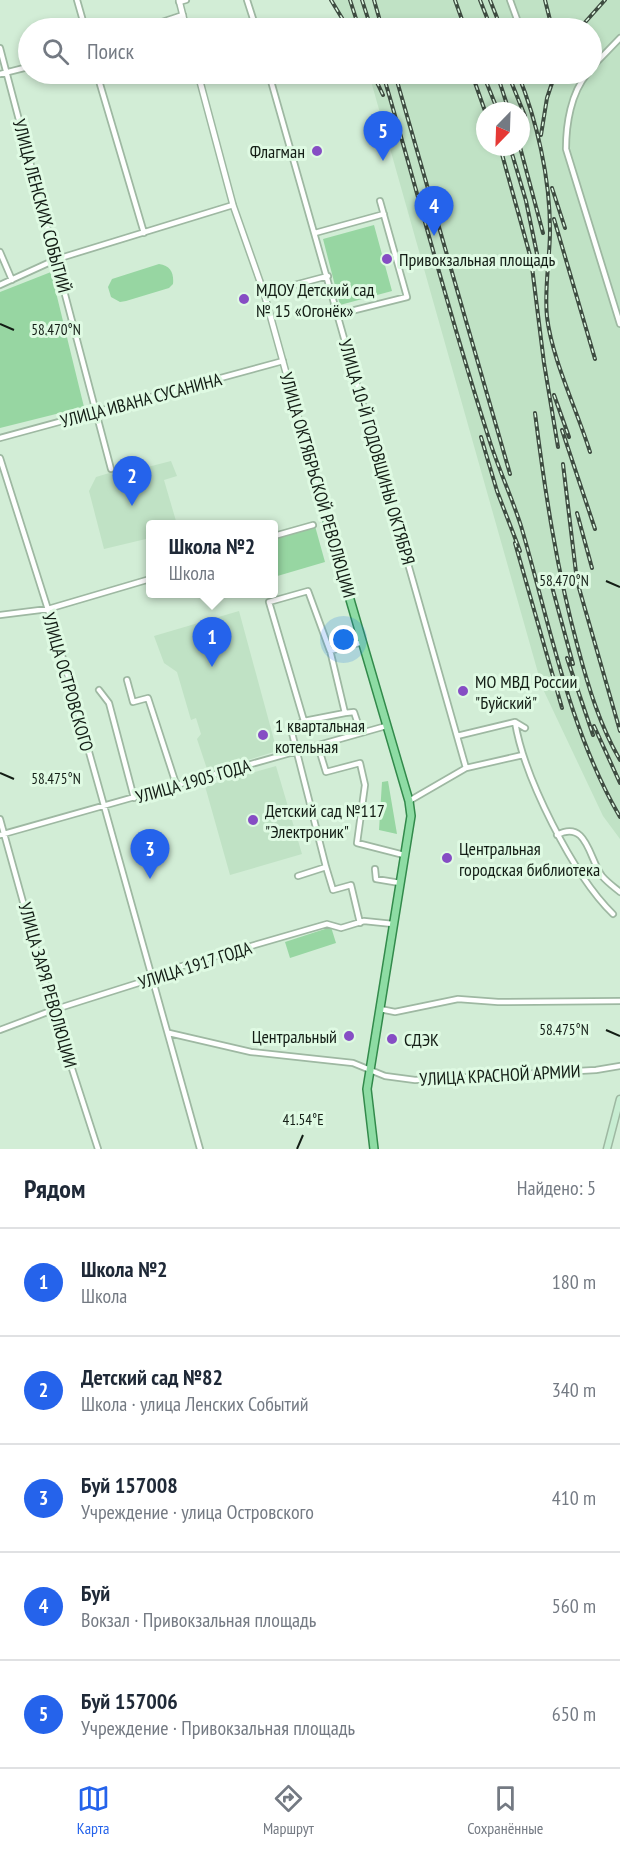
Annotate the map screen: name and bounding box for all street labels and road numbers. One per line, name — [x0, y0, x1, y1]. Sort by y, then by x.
street label: УЛИЦА ЛЕНСКИХ СОБЫТИЙ — [8, 117, 76, 295]
street label: УЛИЦА 10-Й ГОДОВЩИНЫ ОКТЯБРЯ — [334, 337, 420, 567]
street label: УЛИЦА ИВАНА СУСАНИНА — [58, 367, 225, 433]
street label: УЛИЦА ОКТЯБРЬСКОЙ РЕВОЛЮЦИИ — [275, 370, 361, 600]
street label: УЛИЦА ОСТРОВСКОГО — [37, 610, 99, 754]
street label: УЛИЦА 1905 ГОДА — [133, 753, 254, 808]
street label: УЛИЦА ЗАРЯ РЕВОЛЮЦИИ — [13, 900, 83, 1070]
street label: УЛИЦА 1917 ГОДА — [136, 936, 255, 994]
street label: УЛИЦА КРАСНОЙ АРМИИ — [419, 1059, 581, 1091]

